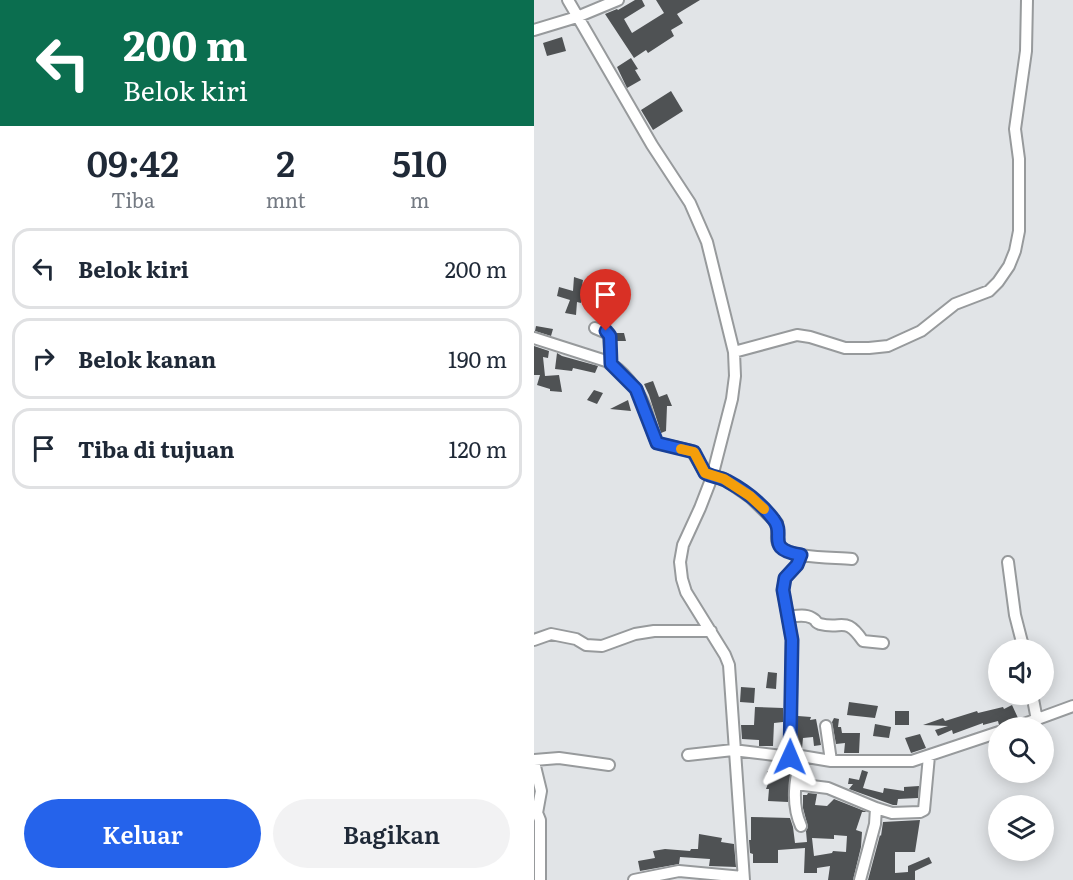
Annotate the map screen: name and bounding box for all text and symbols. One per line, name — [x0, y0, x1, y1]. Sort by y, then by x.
text: 200 m — [123, 12, 248, 74]
icon: left — [24, 24, 102, 102]
text: Belok kiri — [123, 69, 248, 109]
text: 09:42 — [86, 135, 179, 188]
text: 2 — [276, 135, 295, 188]
text: 510 — [392, 135, 447, 188]
text: Tiba — [111, 184, 155, 214]
text: mnt — [266, 184, 306, 214]
text: m — [410, 184, 429, 214]
icon: left — [27, 252, 60, 285]
text: Belok kiri — [78, 252, 189, 285]
text: 200 m — [445, 252, 507, 285]
pin — [580, 269, 631, 331]
icon: arrive — [589, 278, 622, 311]
icon: right — [27, 342, 60, 375]
text: Belok kanan — [78, 342, 216, 375]
text: 190 m — [448, 342, 507, 375]
icon: arrive — [27, 432, 60, 465]
text: Tiba di tujuan — [78, 432, 234, 465]
text: 120 m — [448, 432, 507, 465]
map controls — [988, 639, 1054, 861]
button: sound — [988, 639, 1054, 705]
button: search — [988, 717, 1054, 783]
position arrow — [758, 725, 822, 789]
button: layers — [988, 795, 1054, 861]
button: Keluar — [24, 799, 261, 868]
button: Bagikan — [273, 799, 510, 868]

